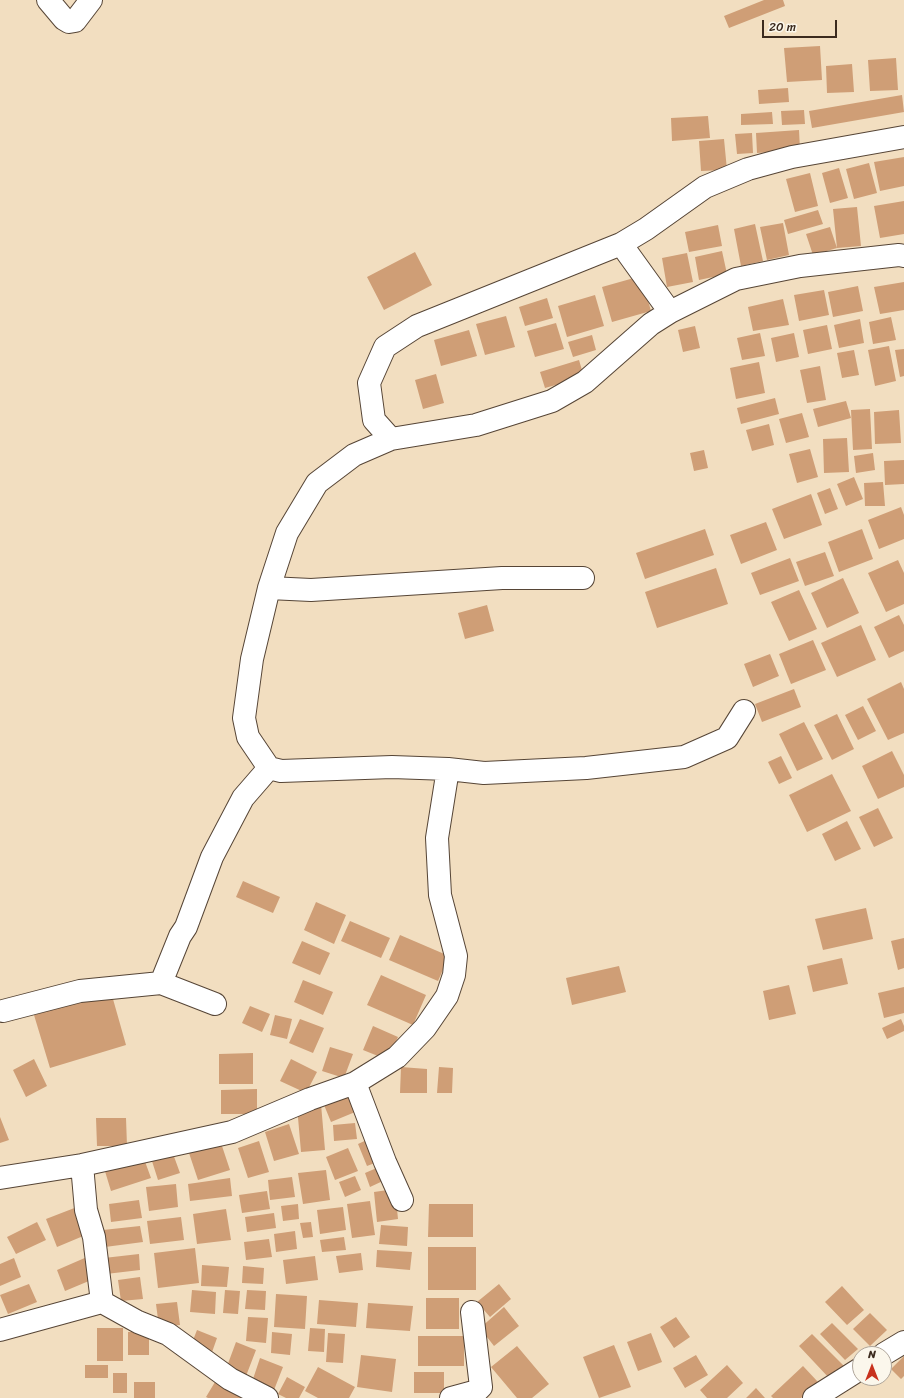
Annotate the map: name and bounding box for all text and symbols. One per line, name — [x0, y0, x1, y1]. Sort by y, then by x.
scale bar — [764, 12, 839, 38]
text: 20 m — [769, 16, 796, 38]
text: N — [868, 1345, 876, 1364]
north arrow — [852, 1346, 892, 1386]

